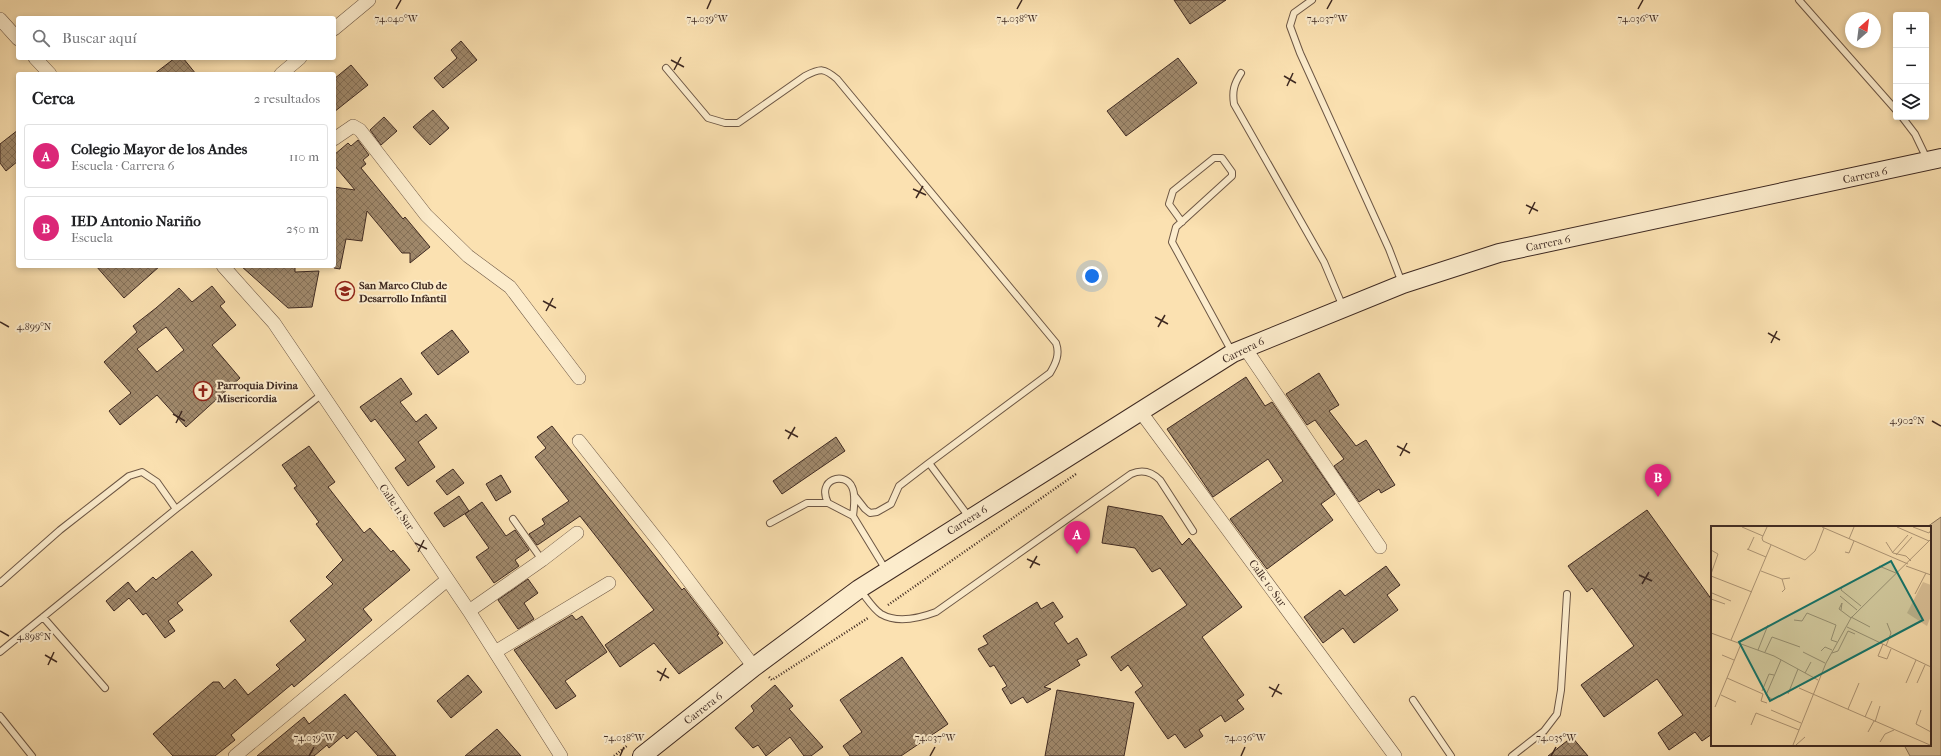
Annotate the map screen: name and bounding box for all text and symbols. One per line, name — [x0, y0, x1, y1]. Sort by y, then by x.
north arrow — [1845, 12, 1881, 48]
map controls — [1893, 12, 1929, 120]
button: + — [1893, 12, 1929, 48]
text: 74.040°W — [375, 13, 419, 25]
text: 74.039°W — [687, 13, 729, 25]
text: 74.038°W — [997, 13, 1039, 25]
text: 74.037°W — [1307, 13, 1348, 25]
text: 74.036°W — [1617, 13, 1660, 25]
search box — [16, 16, 336, 60]
icon: search — [30, 27, 52, 49]
text: Buscar aquí — [62, 29, 137, 47]
button: − — [1893, 48, 1929, 84]
button: layers — [1893, 84, 1929, 120]
text: Cerca — [32, 88, 74, 108]
text: 2 resultados — [254, 91, 320, 106]
text: Colegio Mayor de los Andes — [71, 140, 247, 158]
text: A — [42, 149, 50, 164]
text: 110 m — [289, 149, 319, 164]
text: Escuela · Carrera 6 — [71, 158, 175, 173]
street label: Carrera 6 — [1842, 164, 1889, 187]
text: IED Antonio Nariño — [71, 212, 201, 230]
text: B — [42, 221, 50, 236]
text: 250 m — [286, 221, 319, 236]
text: Escuela — [71, 230, 113, 245]
street label: Carrera 6 — [1525, 232, 1572, 255]
your location — [1082, 266, 1102, 286]
place label: San Marco Club de Desarrollo Infantil — [358, 279, 448, 305]
school or university icon: San Marco Club de Desarrollo Infantil — [334, 280, 356, 302]
text: 4.899°N — [17, 321, 52, 333]
street label: Carrera 6 — [1220, 335, 1266, 366]
place label: Parroquia Divina Misericordia — [216, 379, 299, 405]
church icon: Parroquia Divina Misericordia — [192, 380, 214, 402]
text: 4.902°N — [1889, 415, 1925, 427]
pin: B — [1645, 464, 1671, 497]
street label: Calle 11 Sur — [376, 482, 417, 533]
street label: Carrera 6 — [945, 503, 990, 538]
pin: A — [1064, 521, 1090, 554]
inset map — [1711, 526, 1931, 746]
street label: Calle 10 Sur — [1246, 557, 1289, 610]
text: 4.898°N — [17, 631, 52, 643]
street label: Carrera 6 — [681, 689, 725, 727]
text: 74.039°W — [294, 732, 336, 744]
text: 74.038°W — [604, 732, 646, 744]
text: 74.037°W — [915, 732, 956, 744]
text: 74.036°W — [1224, 732, 1267, 744]
text: 74.035°W — [1536, 732, 1577, 744]

